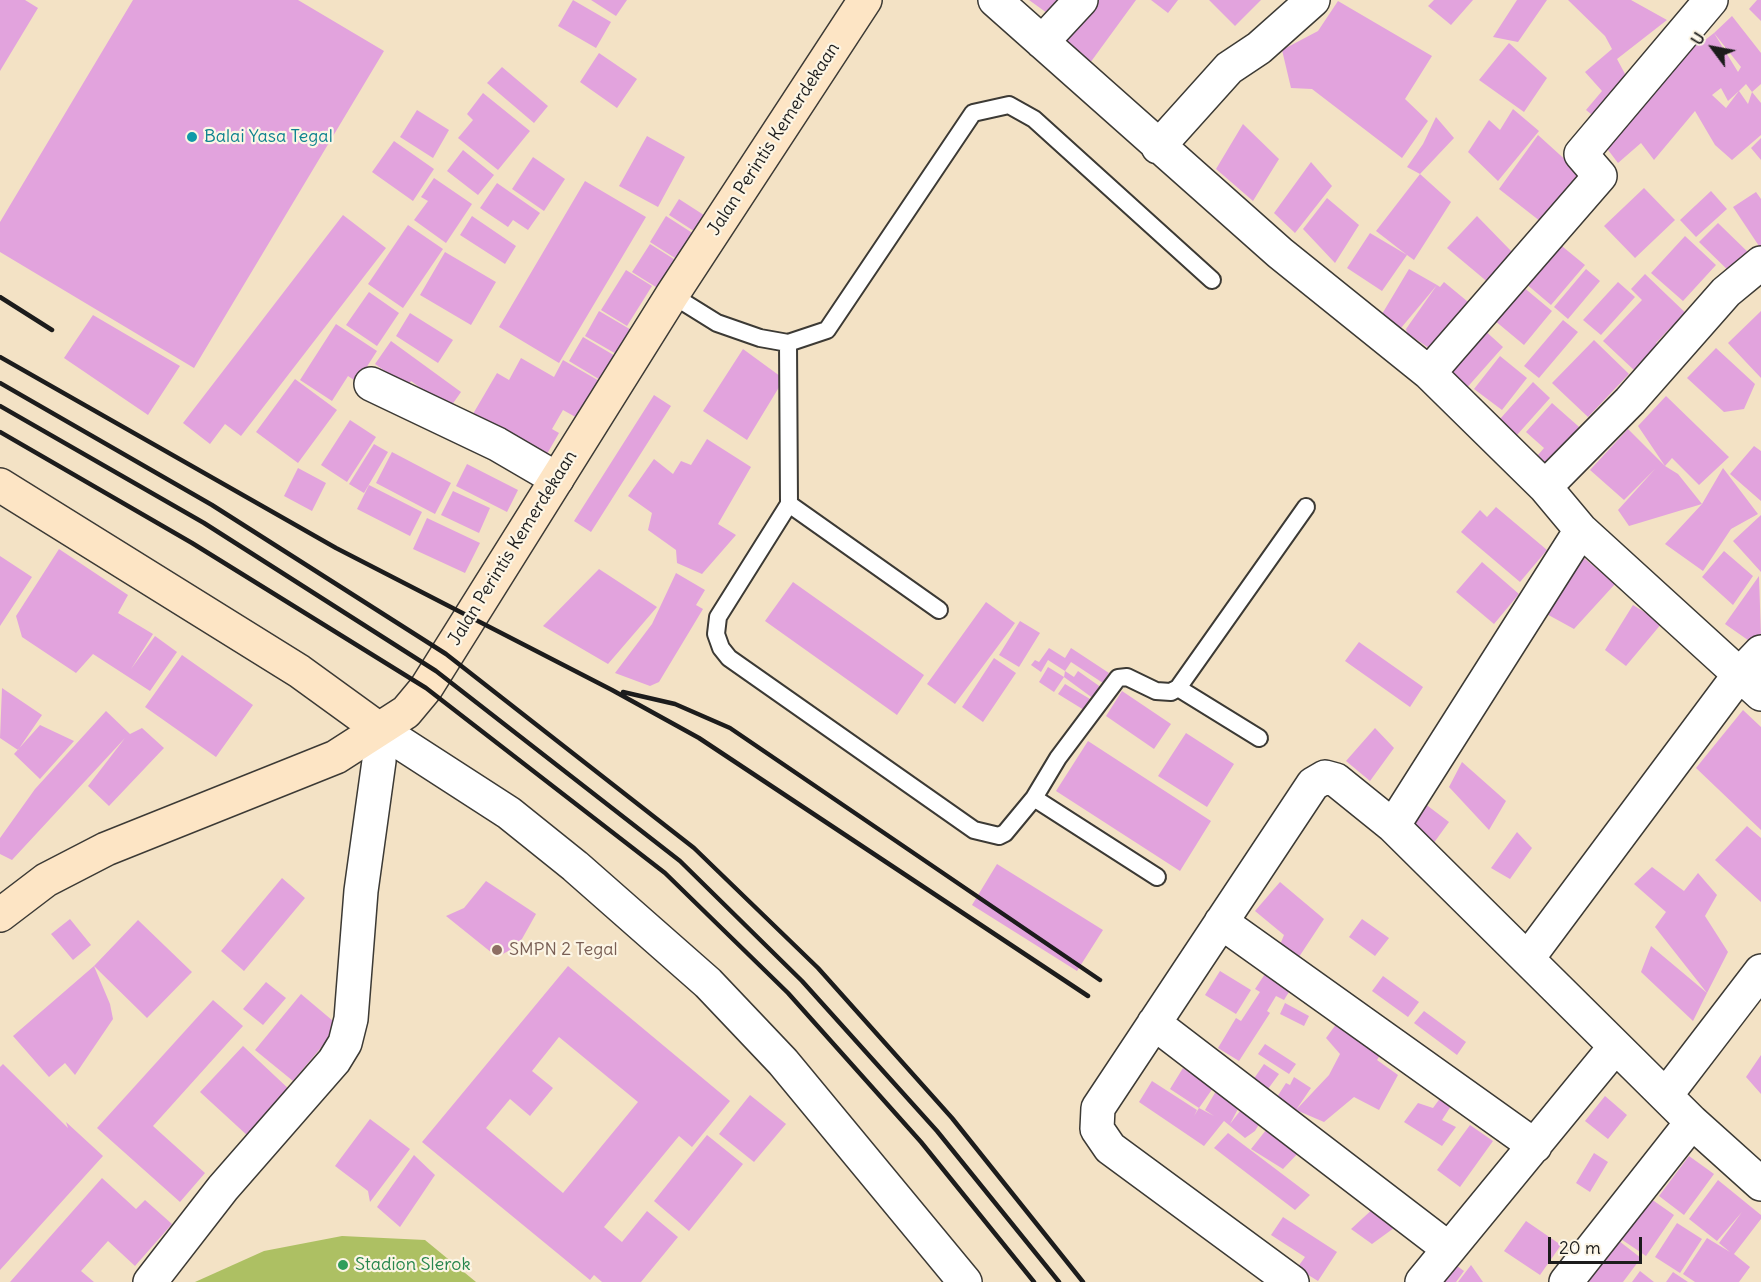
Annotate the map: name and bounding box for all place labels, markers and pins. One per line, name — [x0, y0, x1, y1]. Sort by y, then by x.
place label: Balai Yasa Tegal — [204, 126, 333, 148]
marker: Balai Yasa Tegal — [185, 130, 199, 144]
place label: SMPN 2 Tegal — [509, 939, 618, 961]
marker: SMPN 2 Tegal — [490, 943, 504, 957]
place label: Stadion Slerok — [355, 1254, 471, 1276]
marker: Stadion Slerok — [336, 1258, 350, 1272]

